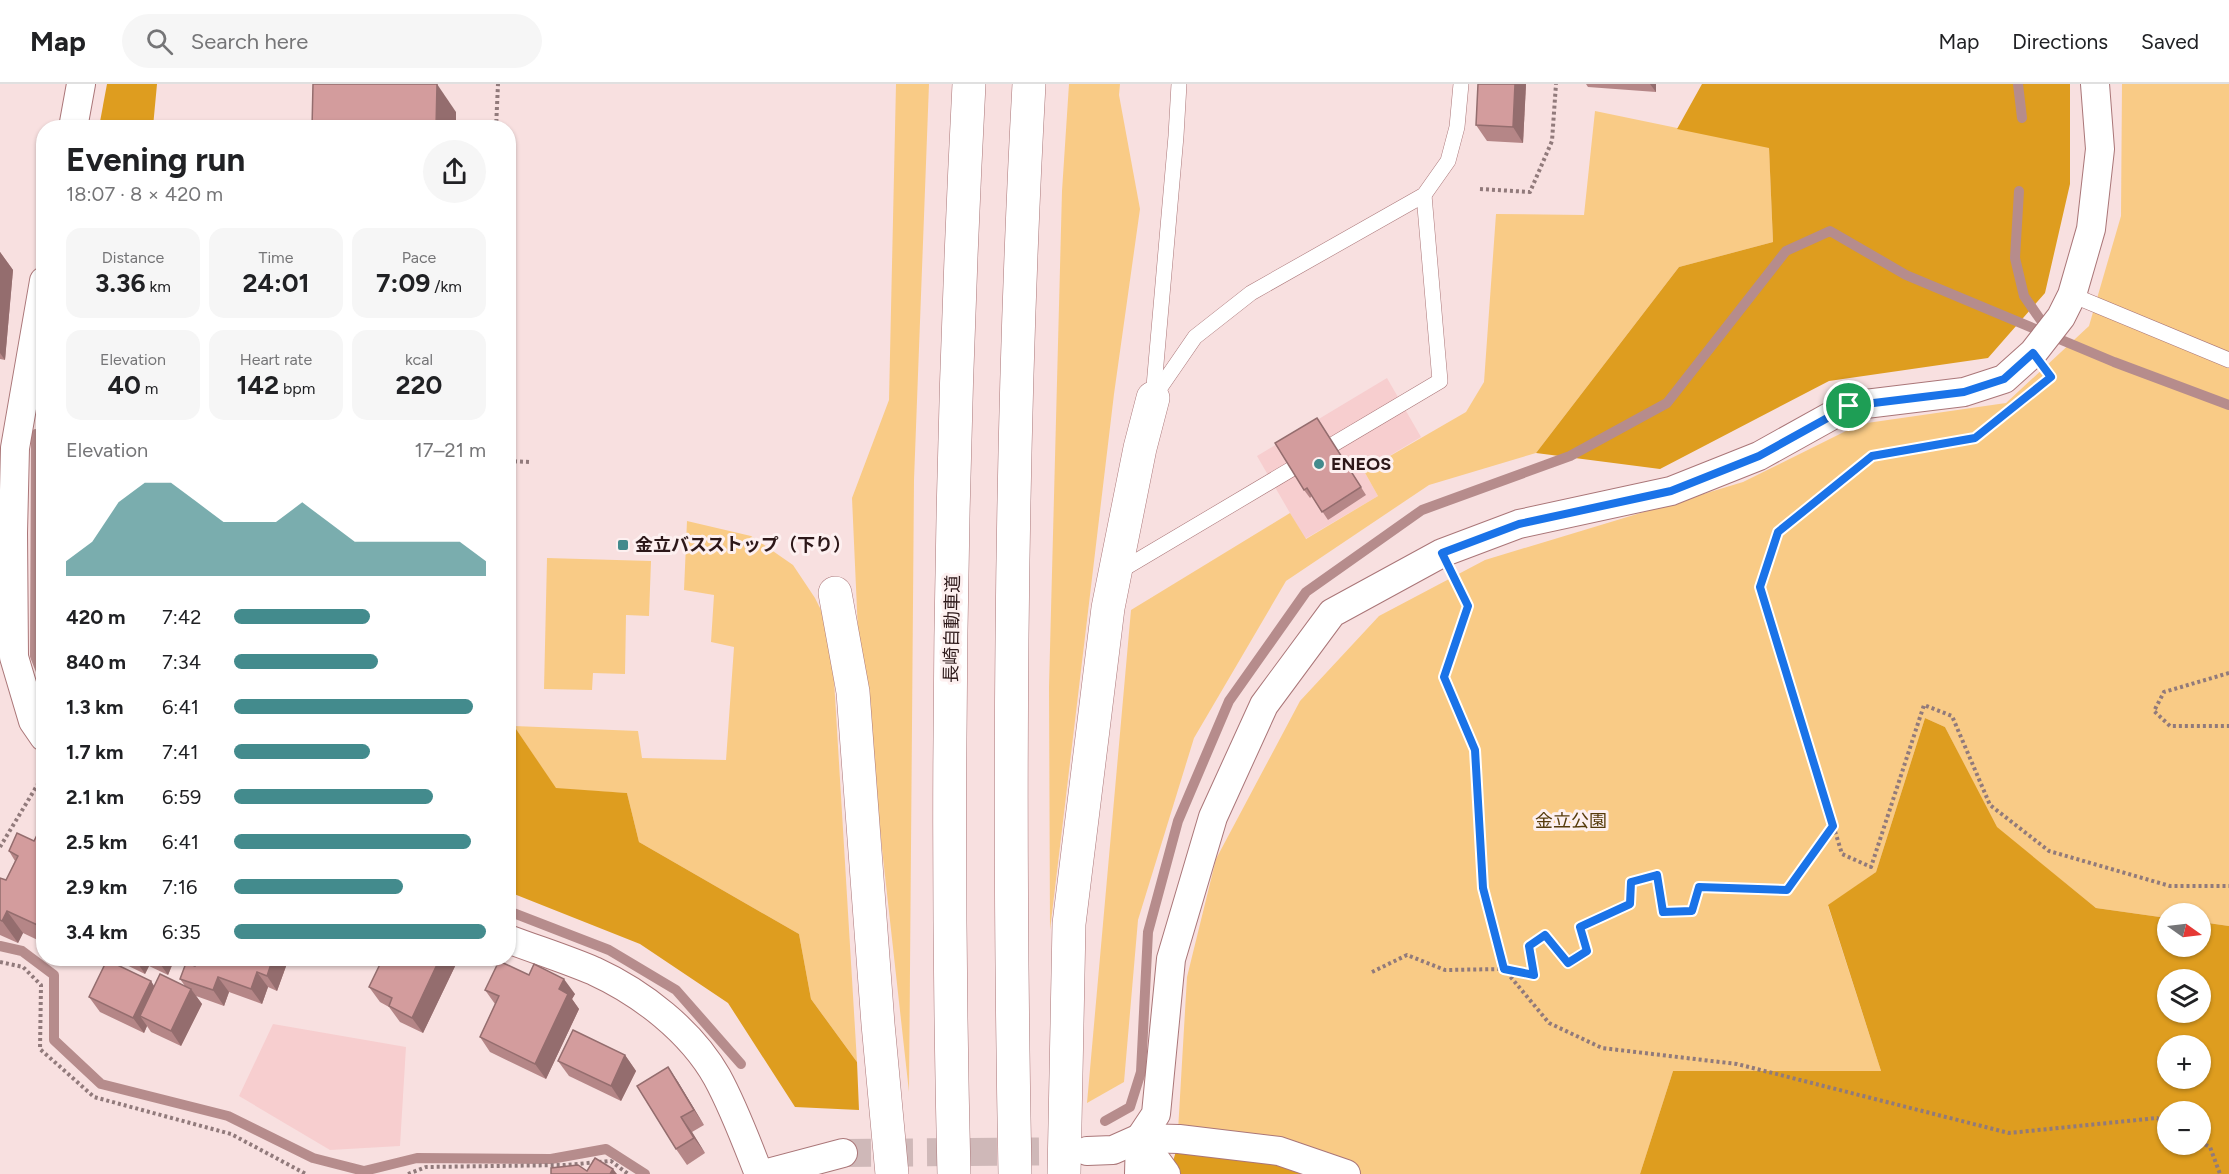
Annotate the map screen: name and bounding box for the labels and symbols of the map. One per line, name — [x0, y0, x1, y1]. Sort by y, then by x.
pin — [1823, 380, 1874, 431]
place label: ENEOS — [1331, 453, 1391, 475]
marker: ENEOS — [1312, 457, 1326, 471]
place label: 金立バスストップ（下り） — [635, 534, 851, 556]
marker: 金立バスストップ（下り） — [616, 538, 630, 552]
street label: 長崎自動車道 — [940, 575, 964, 683]
park label: 金立公園 — [1535, 810, 1607, 832]
north arrow — [2157, 903, 2211, 957]

